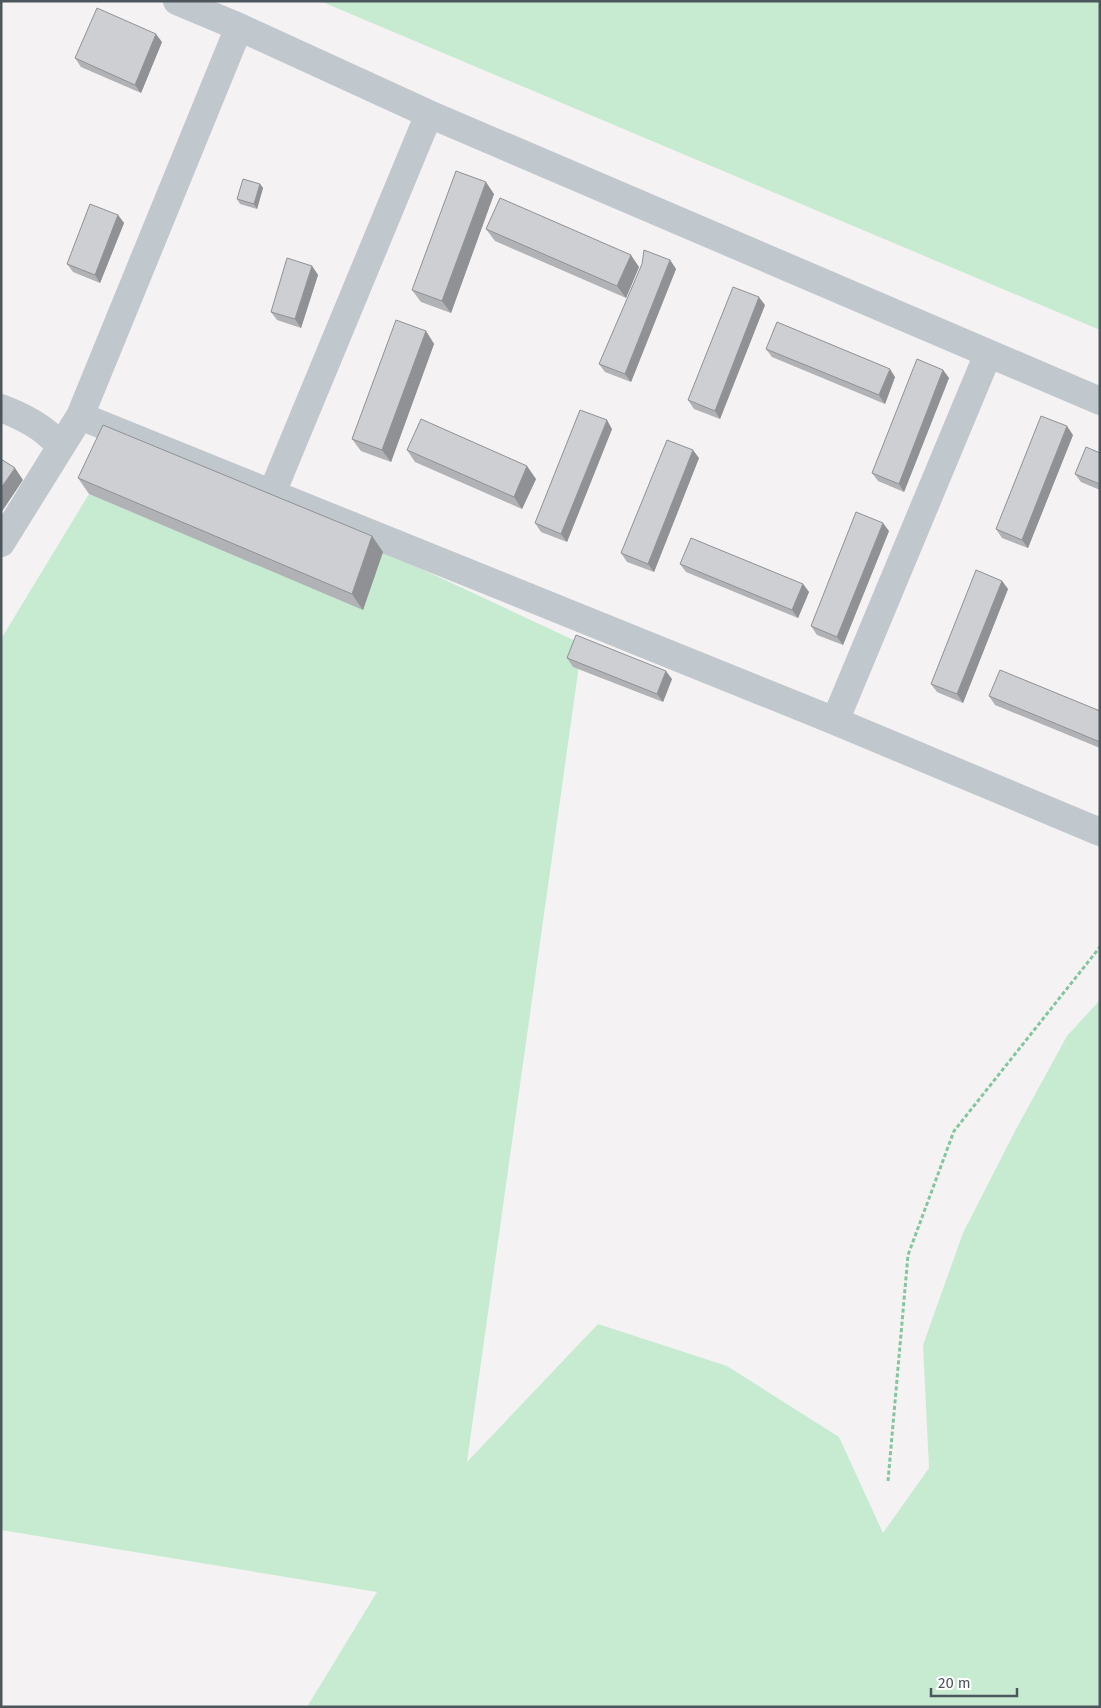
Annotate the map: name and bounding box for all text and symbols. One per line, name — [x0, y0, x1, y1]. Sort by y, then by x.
scale bar — [931, 1666, 1017, 1698]
text: 20 m — [938, 1674, 971, 1692]

